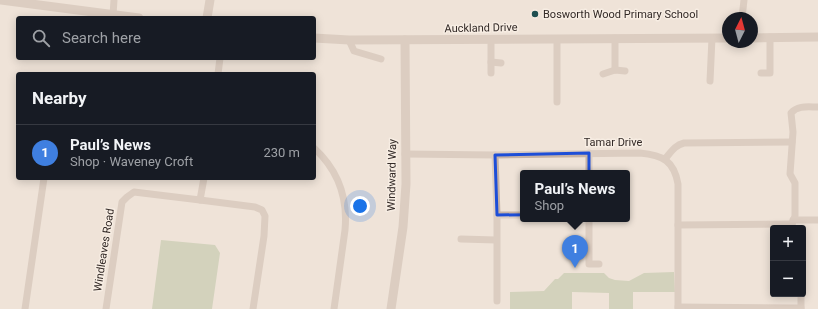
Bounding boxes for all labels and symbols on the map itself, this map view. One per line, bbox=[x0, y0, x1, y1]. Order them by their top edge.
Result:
place label: Bosworth Wood Primary School bbox=[543, 8, 698, 21]
marker: Bosworth Wood Primary School bbox=[530, 9, 540, 19]
north arrow bbox=[722, 12, 758, 48]
street label: Auckland Drive bbox=[444, 21, 518, 35]
street label: Tamar Drive bbox=[584, 136, 643, 149]
street label: Windward Way bbox=[385, 138, 399, 211]
your location bbox=[350, 196, 370, 216]
street label: Windleaves Road bbox=[91, 208, 117, 292]
pin: 1 bbox=[562, 235, 588, 268]

